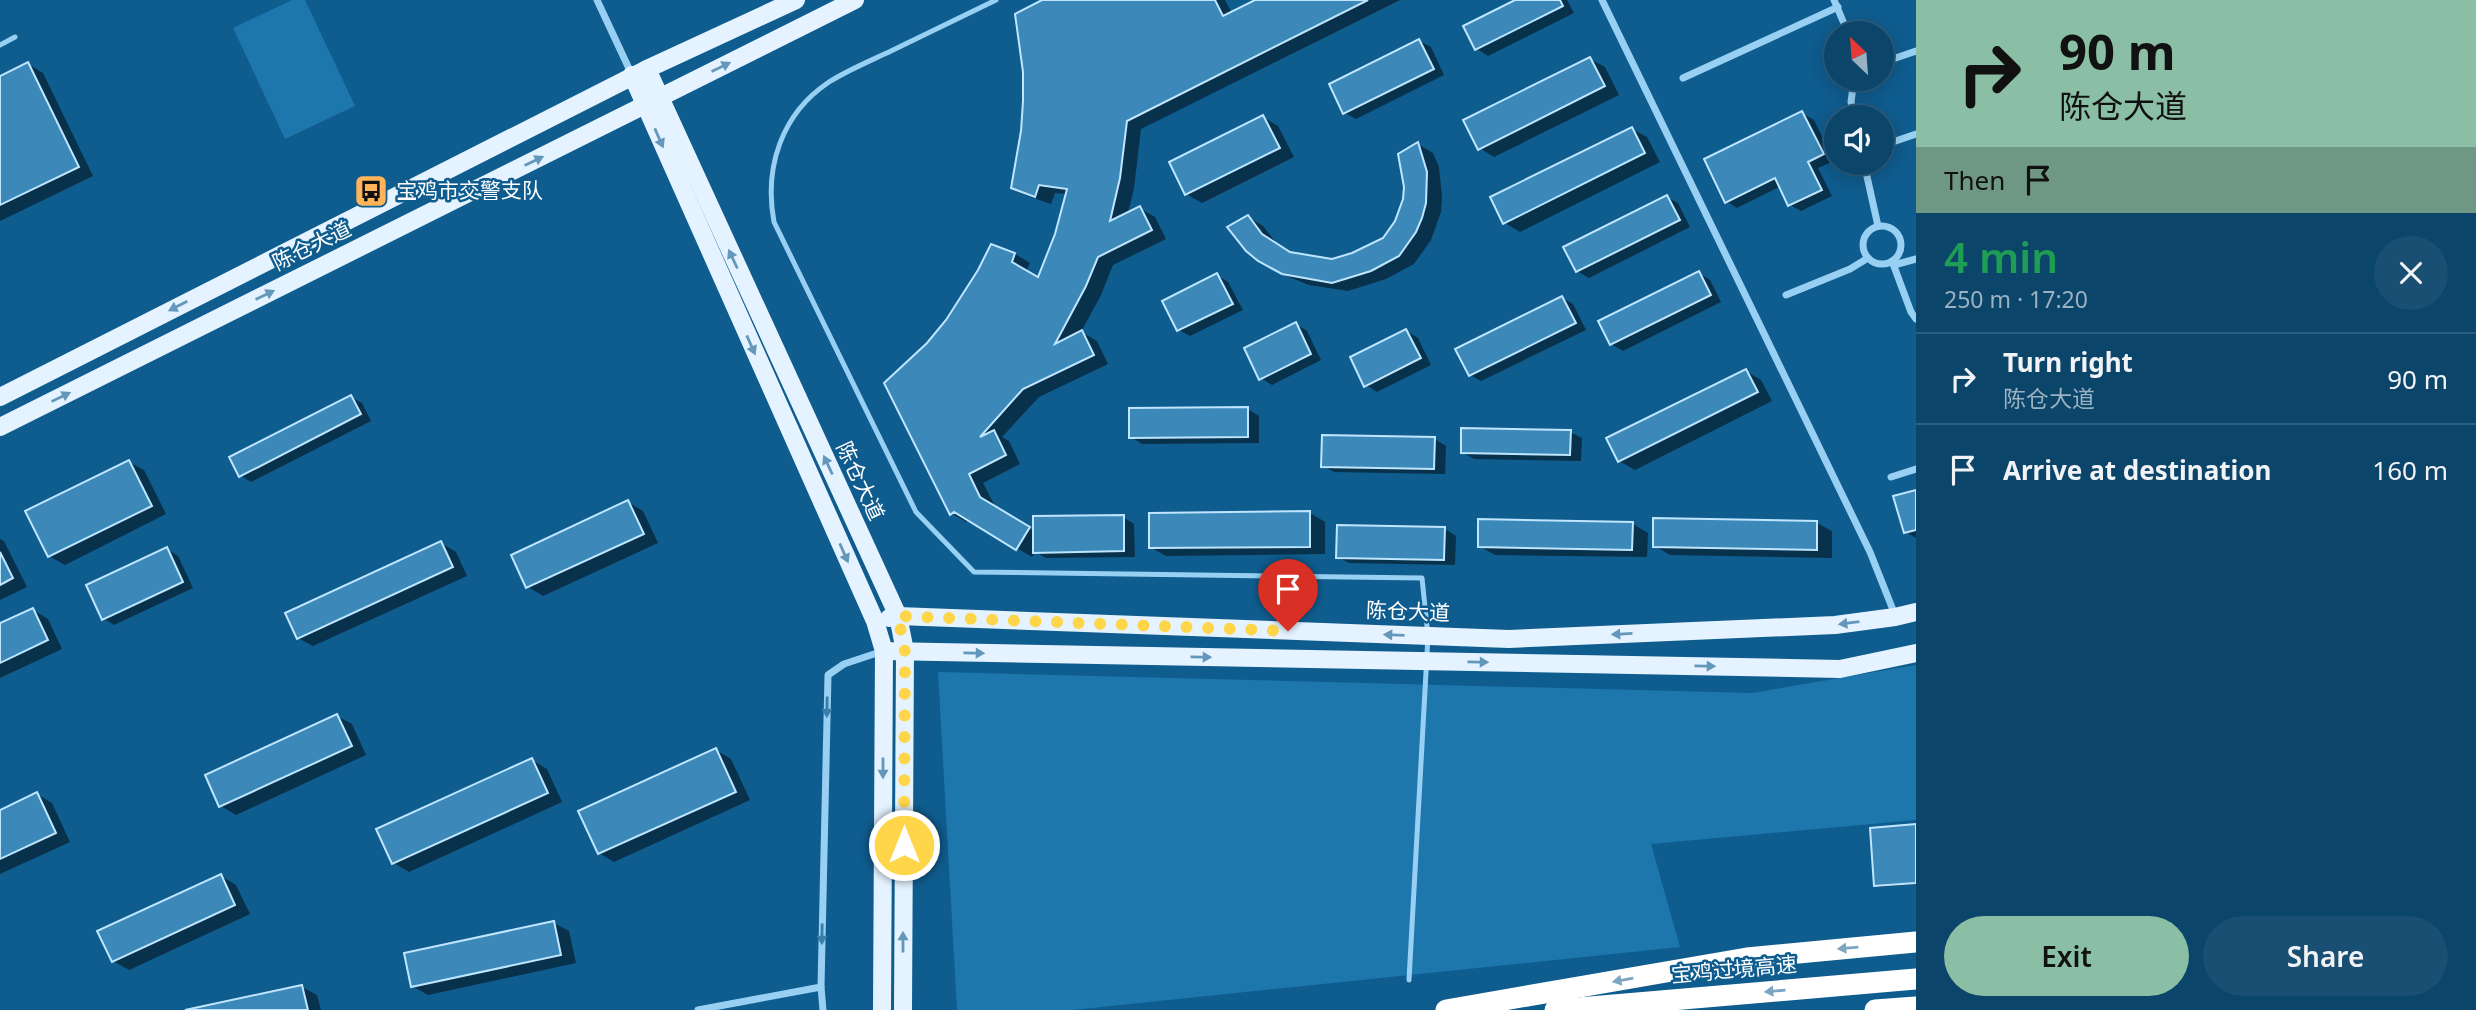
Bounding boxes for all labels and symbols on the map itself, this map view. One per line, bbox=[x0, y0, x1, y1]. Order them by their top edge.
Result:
north arrow bbox=[1824, 21, 1894, 91]
one-way arrow bbox=[711, 61, 731, 73]
one-way arrow bbox=[654, 127, 665, 148]
one-way arrow bbox=[524, 156, 544, 167]
bus stop icon: 宝鸡市交警支队 bbox=[352, 172, 390, 210]
place label: 宝鸡市交警支队 bbox=[396, 176, 543, 204]
street label: 陈仓大道 bbox=[268, 214, 355, 276]
one-way arrow bbox=[727, 249, 738, 269]
one-way arrow bbox=[255, 290, 275, 301]
one-way arrow bbox=[168, 301, 188, 312]
one-way arrow bbox=[746, 335, 757, 356]
one-way arrow bbox=[51, 391, 71, 402]
street label: 陈仓大道 bbox=[830, 437, 891, 525]
one-way arrow bbox=[822, 455, 833, 476]
one-way arrow bbox=[838, 543, 850, 563]
pin bbox=[1258, 559, 1318, 631]
street label: 陈仓大道 bbox=[1366, 596, 1450, 626]
one-way arrow bbox=[1838, 617, 1860, 628]
one-way arrow bbox=[1610, 628, 1632, 639]
one-way arrow bbox=[1383, 629, 1405, 640]
one-way arrow bbox=[963, 647, 985, 659]
one-way arrow bbox=[1190, 651, 1212, 663]
one-way arrow bbox=[1467, 656, 1489, 667]
one-way arrow bbox=[1694, 660, 1716, 672]
one-way arrow bbox=[822, 696, 833, 718]
one-way arrow bbox=[877, 757, 889, 779]
position arrow bbox=[867, 808, 941, 882]
one-way arrow bbox=[817, 924, 828, 946]
one-way arrow bbox=[897, 931, 909, 953]
one-way arrow bbox=[1837, 943, 1859, 954]
street label: 宝鸡过境高速 bbox=[1670, 950, 1798, 988]
one-way arrow bbox=[1612, 974, 1634, 985]
one-way arrow bbox=[1764, 986, 1786, 997]

